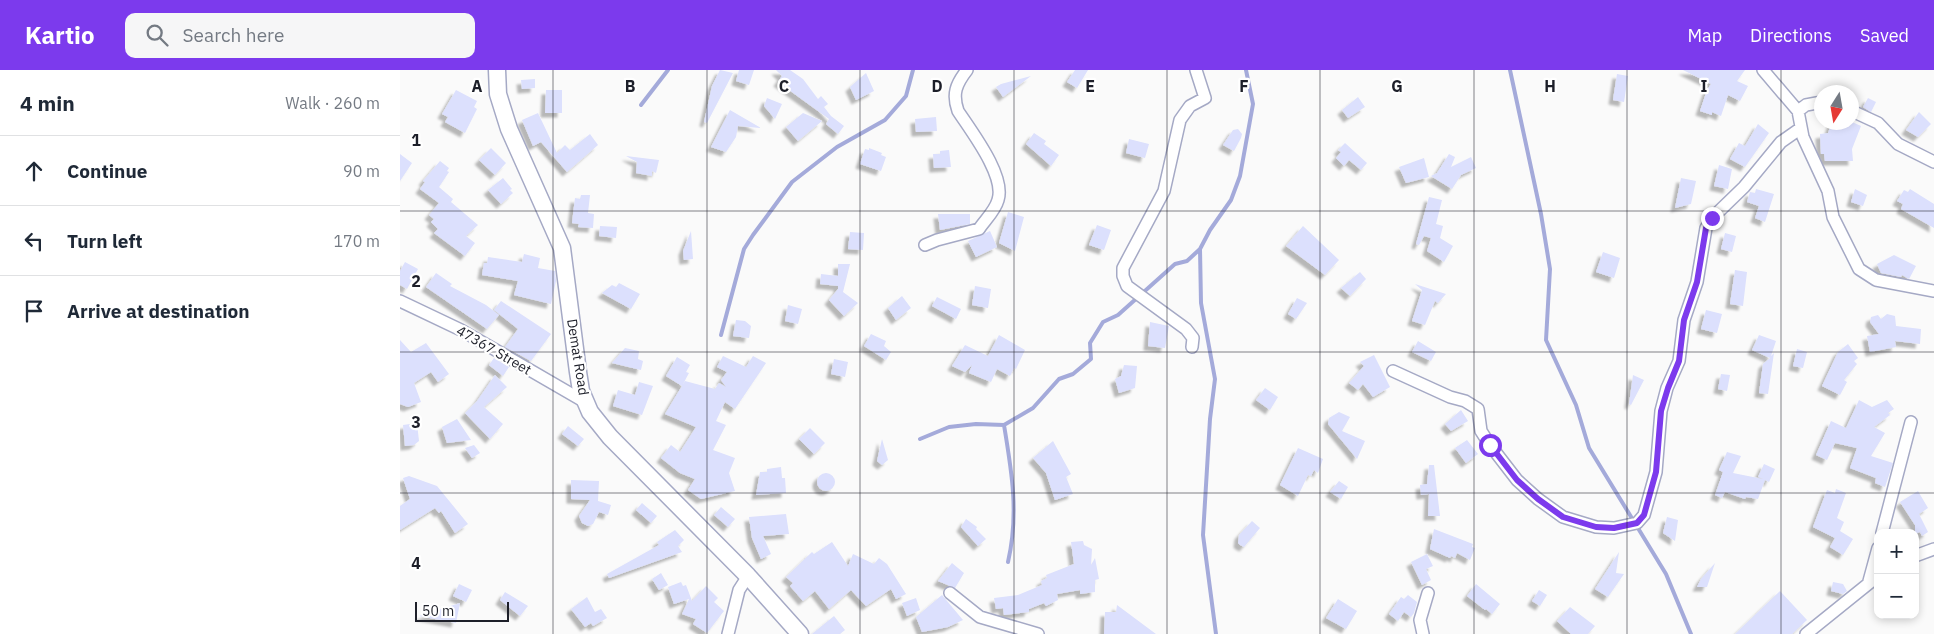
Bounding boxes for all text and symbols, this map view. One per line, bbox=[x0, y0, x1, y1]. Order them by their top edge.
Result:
search box bbox=[125, 13, 475, 58]
text: Kartio bbox=[25, 19, 95, 51]
icon: search bbox=[143, 21, 171, 49]
text: Search here bbox=[183, 23, 284, 47]
text: Map bbox=[1687, 24, 1722, 47]
text: Directions bbox=[1750, 24, 1832, 47]
text: Saved bbox=[1860, 24, 1909, 47]
text: A bbox=[472, 76, 483, 96]
text: B bbox=[625, 76, 636, 96]
text: C bbox=[779, 76, 789, 96]
text: D bbox=[931, 76, 943, 96]
text: E bbox=[1085, 76, 1095, 96]
text: F bbox=[1239, 76, 1249, 96]
text: G bbox=[1391, 76, 1403, 96]
text: H bbox=[1544, 76, 1556, 96]
text: I bbox=[1701, 76, 1708, 96]
north arrow bbox=[1814, 85, 1859, 130]
text: 4 min bbox=[20, 89, 75, 117]
text: Walk · 260 m bbox=[285, 93, 380, 113]
text: 1 bbox=[411, 130, 421, 150]
icon: ahead bbox=[20, 157, 48, 185]
text: Continue bbox=[67, 159, 147, 183]
text: 90 m bbox=[343, 161, 380, 181]
route end bbox=[1701, 207, 1724, 230]
icon: left bbox=[20, 227, 48, 255]
text: Turn left bbox=[67, 229, 143, 253]
text: 170 m bbox=[333, 231, 380, 251]
text: 2 bbox=[411, 271, 421, 291]
icon: arrive bbox=[20, 297, 48, 325]
text: Arrive at destination bbox=[67, 299, 250, 323]
street label: Demat Road bbox=[563, 317, 593, 397]
street label: 47367 Street bbox=[453, 321, 535, 379]
text: 3 bbox=[411, 412, 421, 432]
route start bbox=[1479, 434, 1502, 457]
map controls bbox=[1874, 529, 1919, 619]
button: + bbox=[1874, 529, 1919, 574]
text: 4 bbox=[411, 553, 421, 573]
button: − bbox=[1874, 574, 1919, 619]
scale bar bbox=[415, 599, 509, 622]
text: 50 m bbox=[422, 602, 454, 620]

